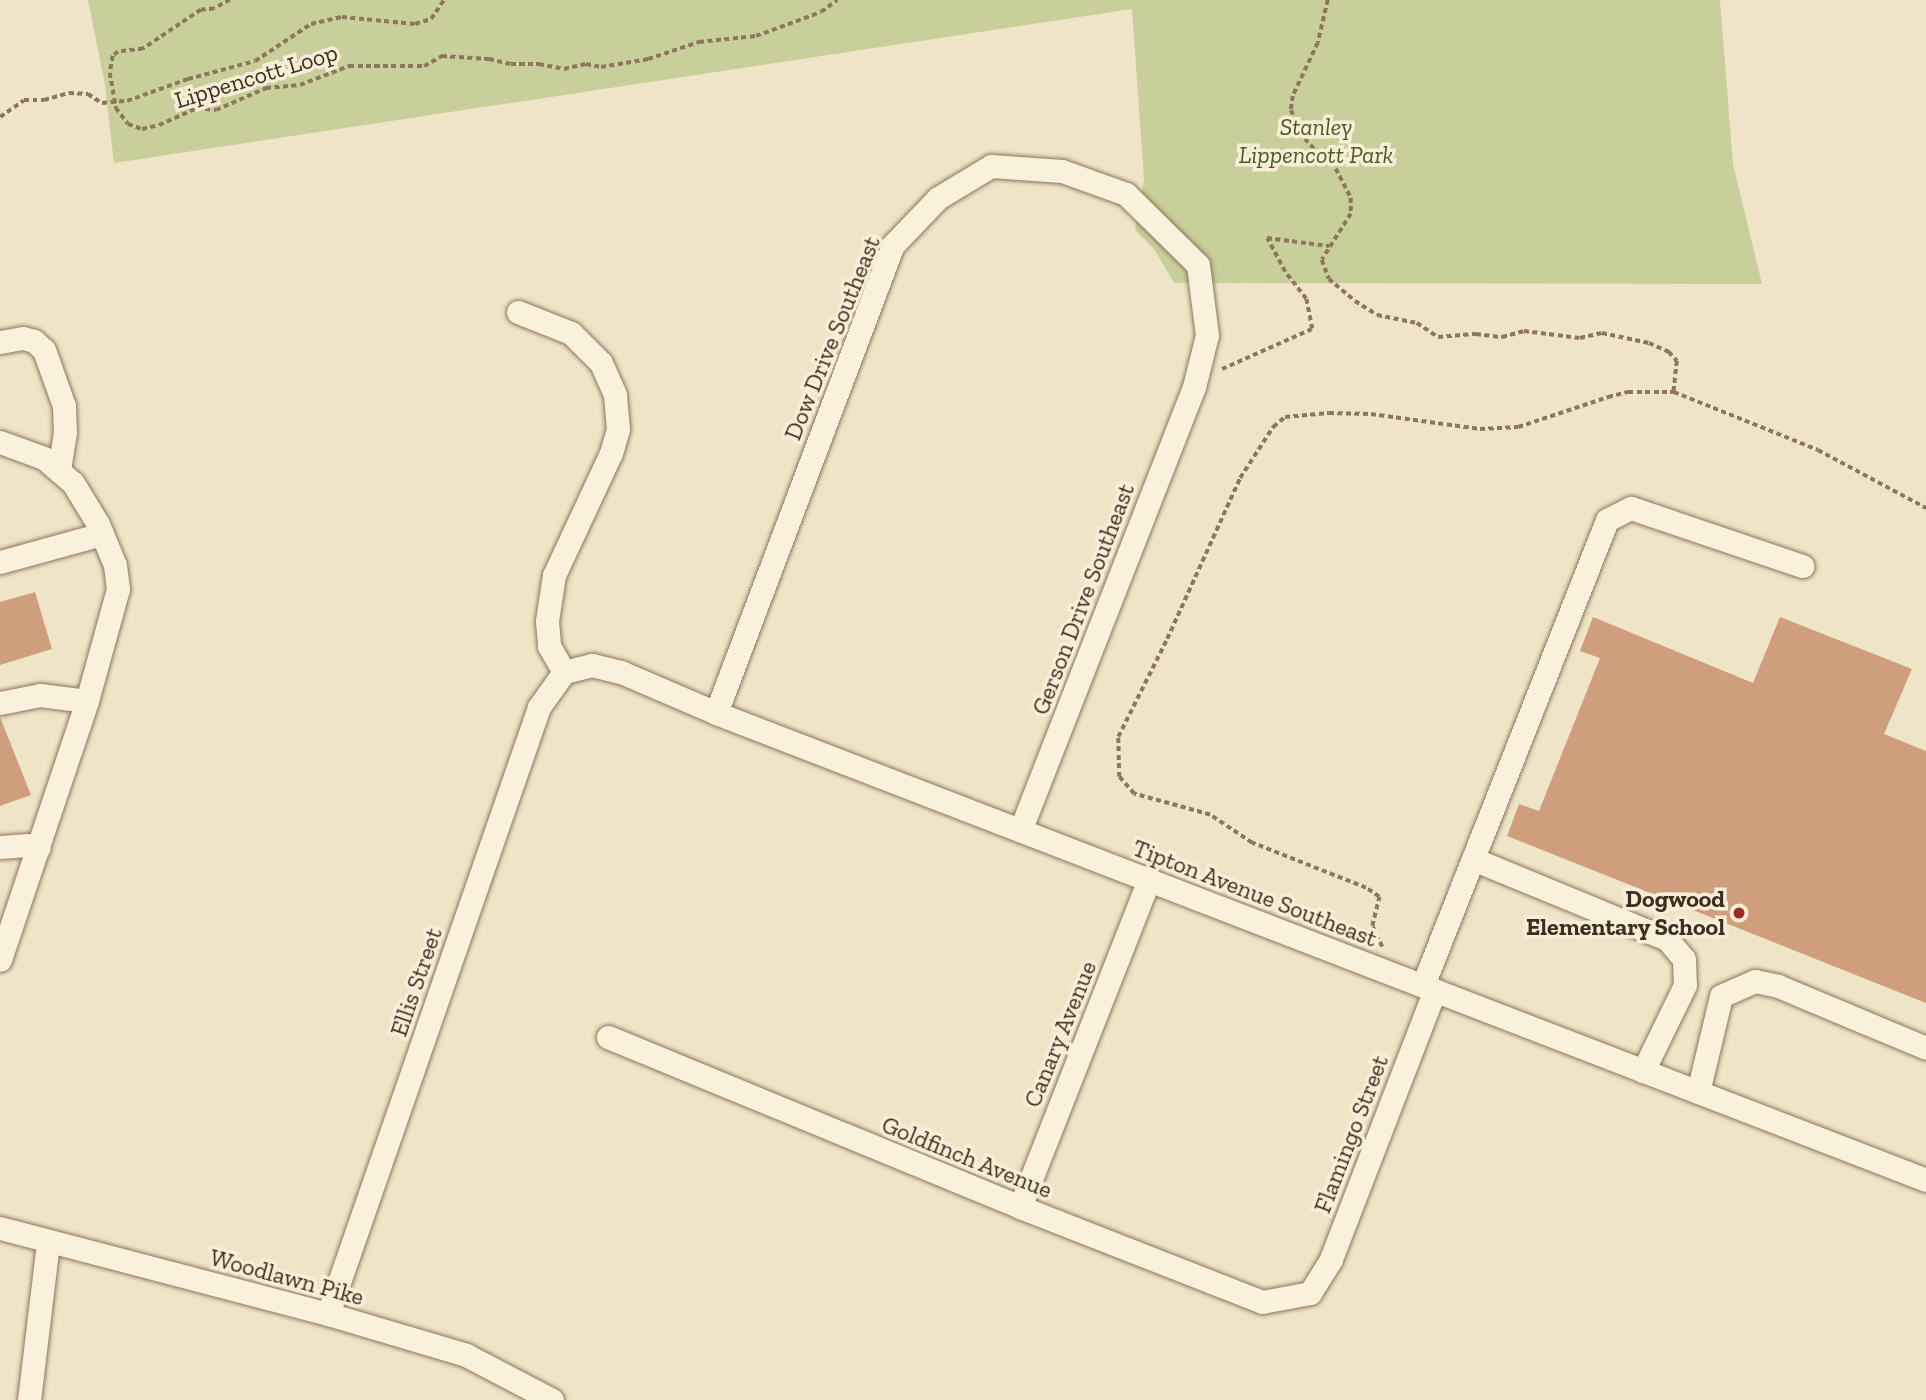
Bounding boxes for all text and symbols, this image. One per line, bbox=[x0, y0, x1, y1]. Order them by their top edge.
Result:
street label: Lippencott Loop bbox=[171, 38, 341, 114]
park label: Stanley Lippencott Park bbox=[1239, 113, 1393, 169]
street label: Dow Drive Southeast bbox=[778, 232, 886, 444]
street label: Gerson Drive Southeast bbox=[1026, 479, 1140, 719]
street label: Tipton Avenue Southeast bbox=[1129, 833, 1381, 953]
place label: Dogwood Elementary School bbox=[1525, 885, 1725, 941]
marker: Dogwood Elementary School bbox=[1731, 905, 1747, 921]
street label: Ellis Street bbox=[384, 924, 448, 1040]
street label: Canary Avenue bbox=[1017, 956, 1103, 1112]
street label: Flamingo Street bbox=[1308, 1051, 1394, 1217]
street label: Goldfinch Avenue bbox=[877, 1110, 1057, 1204]
street label: Woodlawn Pike bbox=[207, 1243, 367, 1311]

